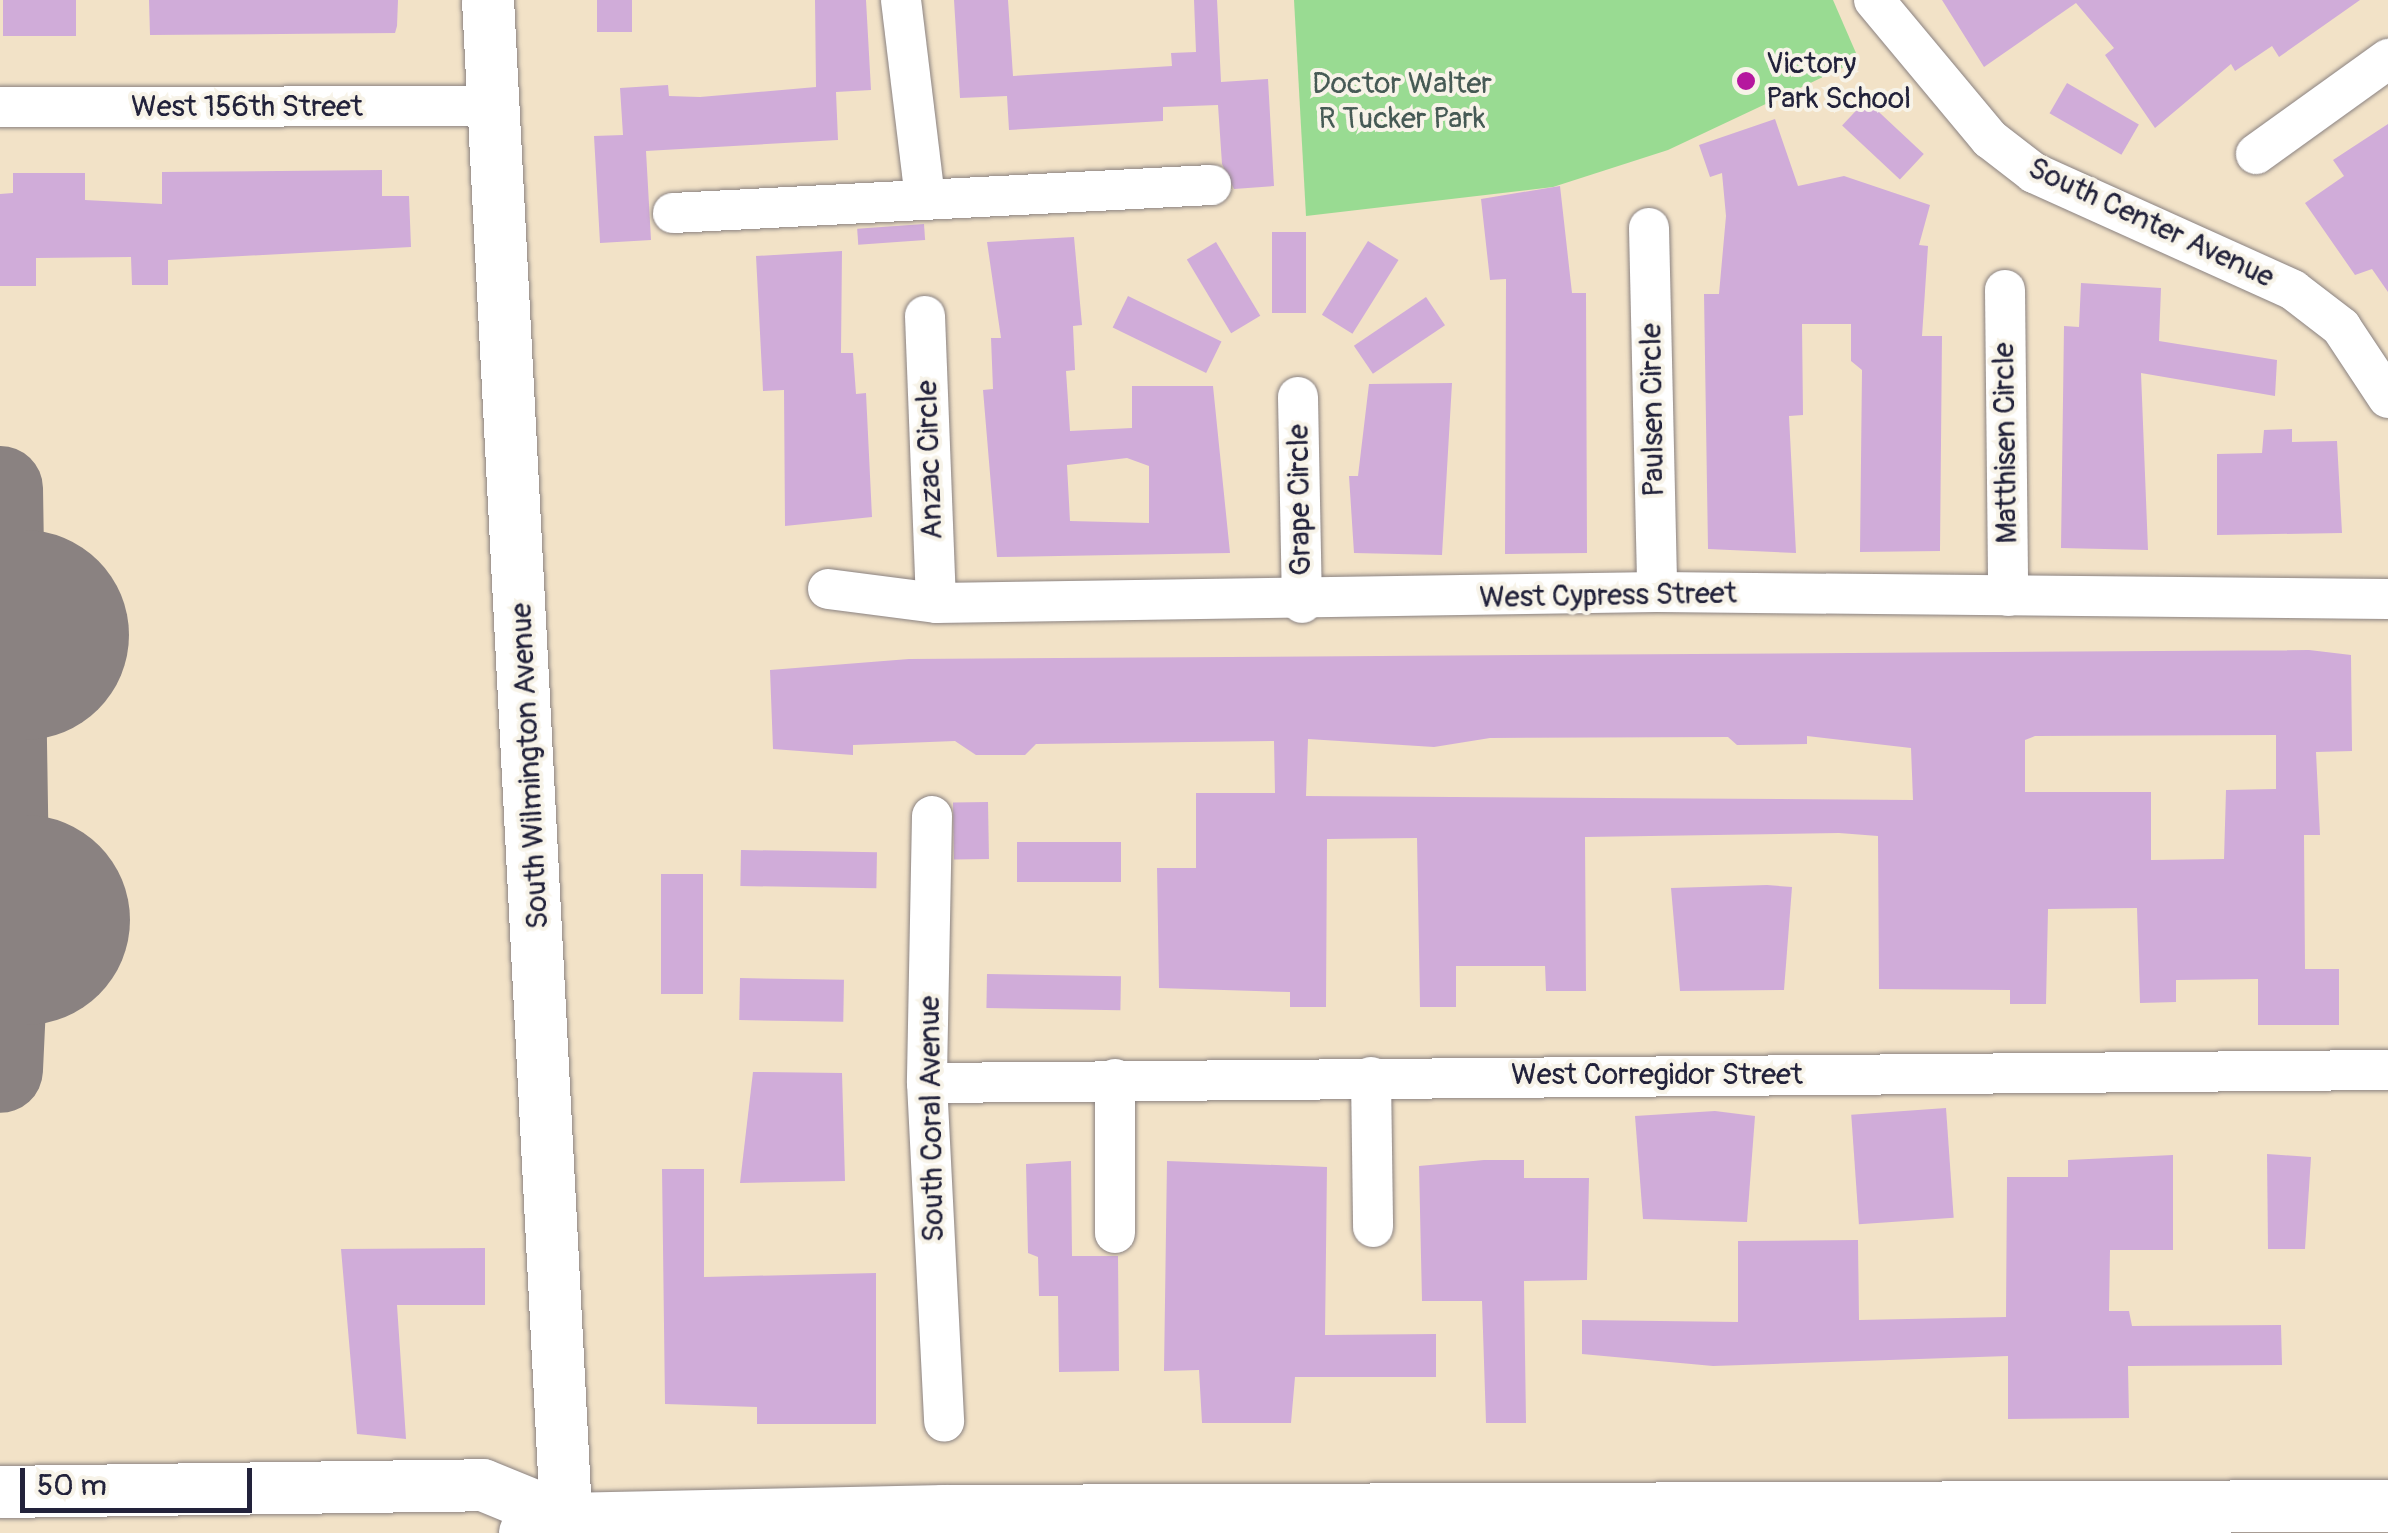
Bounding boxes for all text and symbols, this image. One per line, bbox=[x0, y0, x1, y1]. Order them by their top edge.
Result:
place label: Victory Park School bbox=[1766, 46, 1911, 116]
park label: Doctor Walter R Tucker Park bbox=[1312, 66, 1492, 136]
marker: Victory Park School bbox=[1735, 70, 1757, 92]
street label: West 156th Street bbox=[131, 89, 363, 125]
street label: South Center Avenue bbox=[2022, 150, 2280, 296]
street label: Paulsen Circle bbox=[1633, 323, 1673, 497]
street label: Matthisen Circle bbox=[1986, 342, 2026, 544]
street label: Anzac Circle bbox=[909, 380, 951, 540]
street label: Grape Circle bbox=[1281, 424, 1319, 576]
street label: West Cypress Street bbox=[1479, 576, 1737, 616]
street label: South Wilmington Avenue bbox=[503, 602, 557, 930]
street label: South Coral Avenue bbox=[912, 995, 952, 1243]
street label: West Corregidor Street bbox=[1511, 1057, 1803, 1093]
scale bar bbox=[25, 1448, 258, 1510]
text: 50 m bbox=[37, 1467, 107, 1504]

